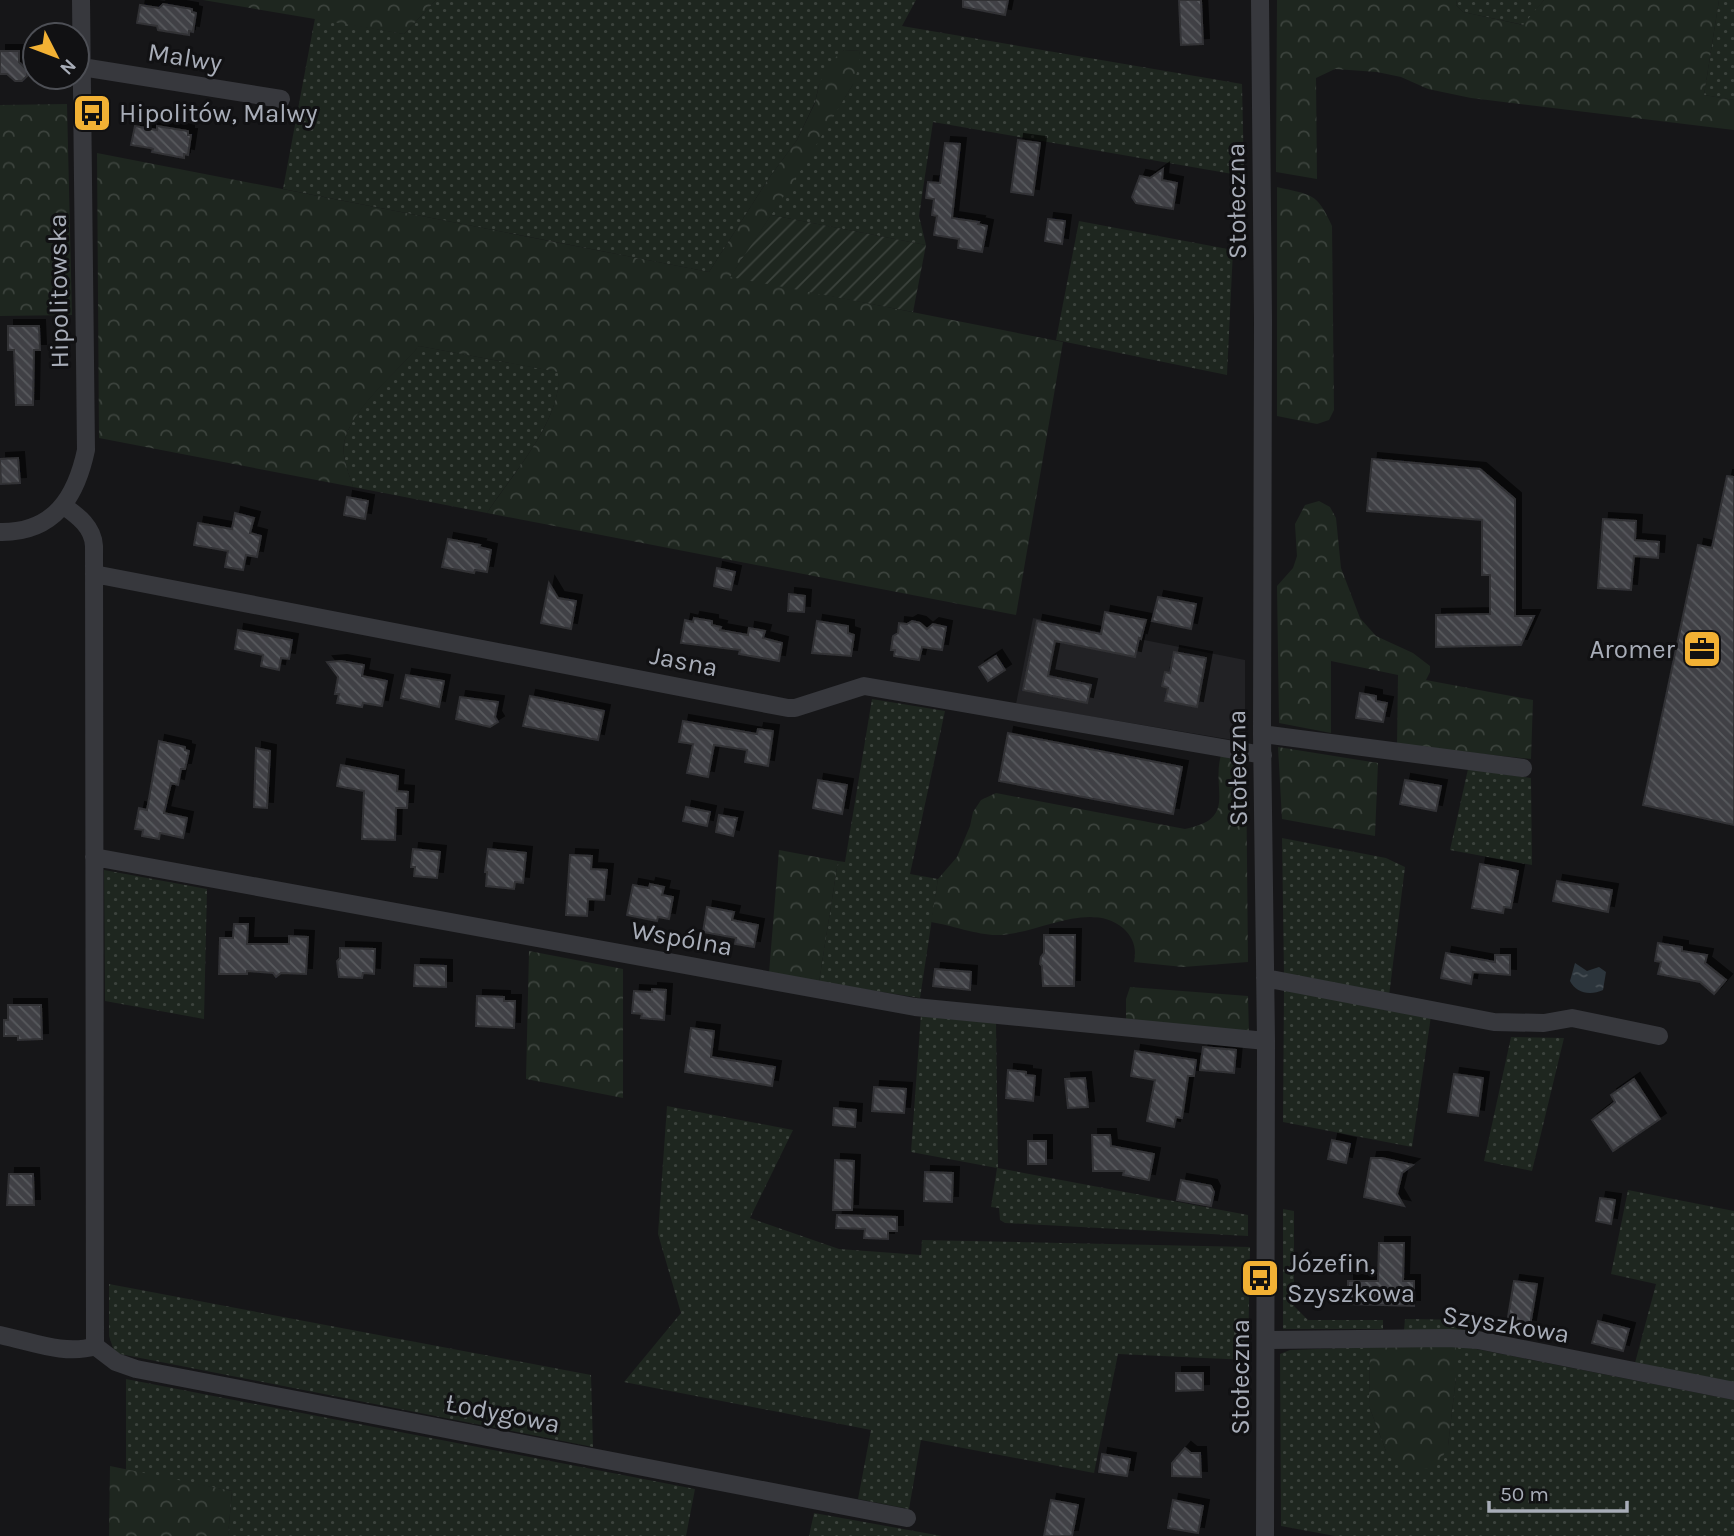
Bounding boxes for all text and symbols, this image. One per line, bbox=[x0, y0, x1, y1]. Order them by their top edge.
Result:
north arrow bbox=[21, 21, 91, 91]
street label: Malwy bbox=[146, 36, 224, 79]
text: N bbox=[55, 54, 81, 79]
bus stop icon: Hipolitów, Malwy bbox=[71, 92, 113, 134]
place label: Hipolitów, Malwy bbox=[119, 98, 318, 129]
street label: Stołeczna bbox=[1220, 143, 1253, 259]
street label: Hipolitowska bbox=[42, 213, 75, 369]
office icon: Aromer bbox=[1681, 628, 1723, 670]
place label: Aromer bbox=[1589, 634, 1676, 665]
street label: Jasna bbox=[647, 640, 720, 683]
street label: Stołeczna bbox=[1221, 710, 1254, 826]
street label: Wspólna bbox=[629, 914, 735, 963]
place label: Józefin, Szyszkowa bbox=[1287, 1248, 1415, 1309]
bus stop icon: Józefin, Szyszkowa bbox=[1239, 1257, 1281, 1299]
street label: Szyszkowa bbox=[1440, 1299, 1572, 1350]
street label: Stołeczna bbox=[1225, 1319, 1256, 1435]
street label: Łodygowa bbox=[443, 1387, 563, 1440]
scale bar bbox=[1489, 1470, 1627, 1514]
text: 50 m bbox=[1500, 1482, 1549, 1506]

